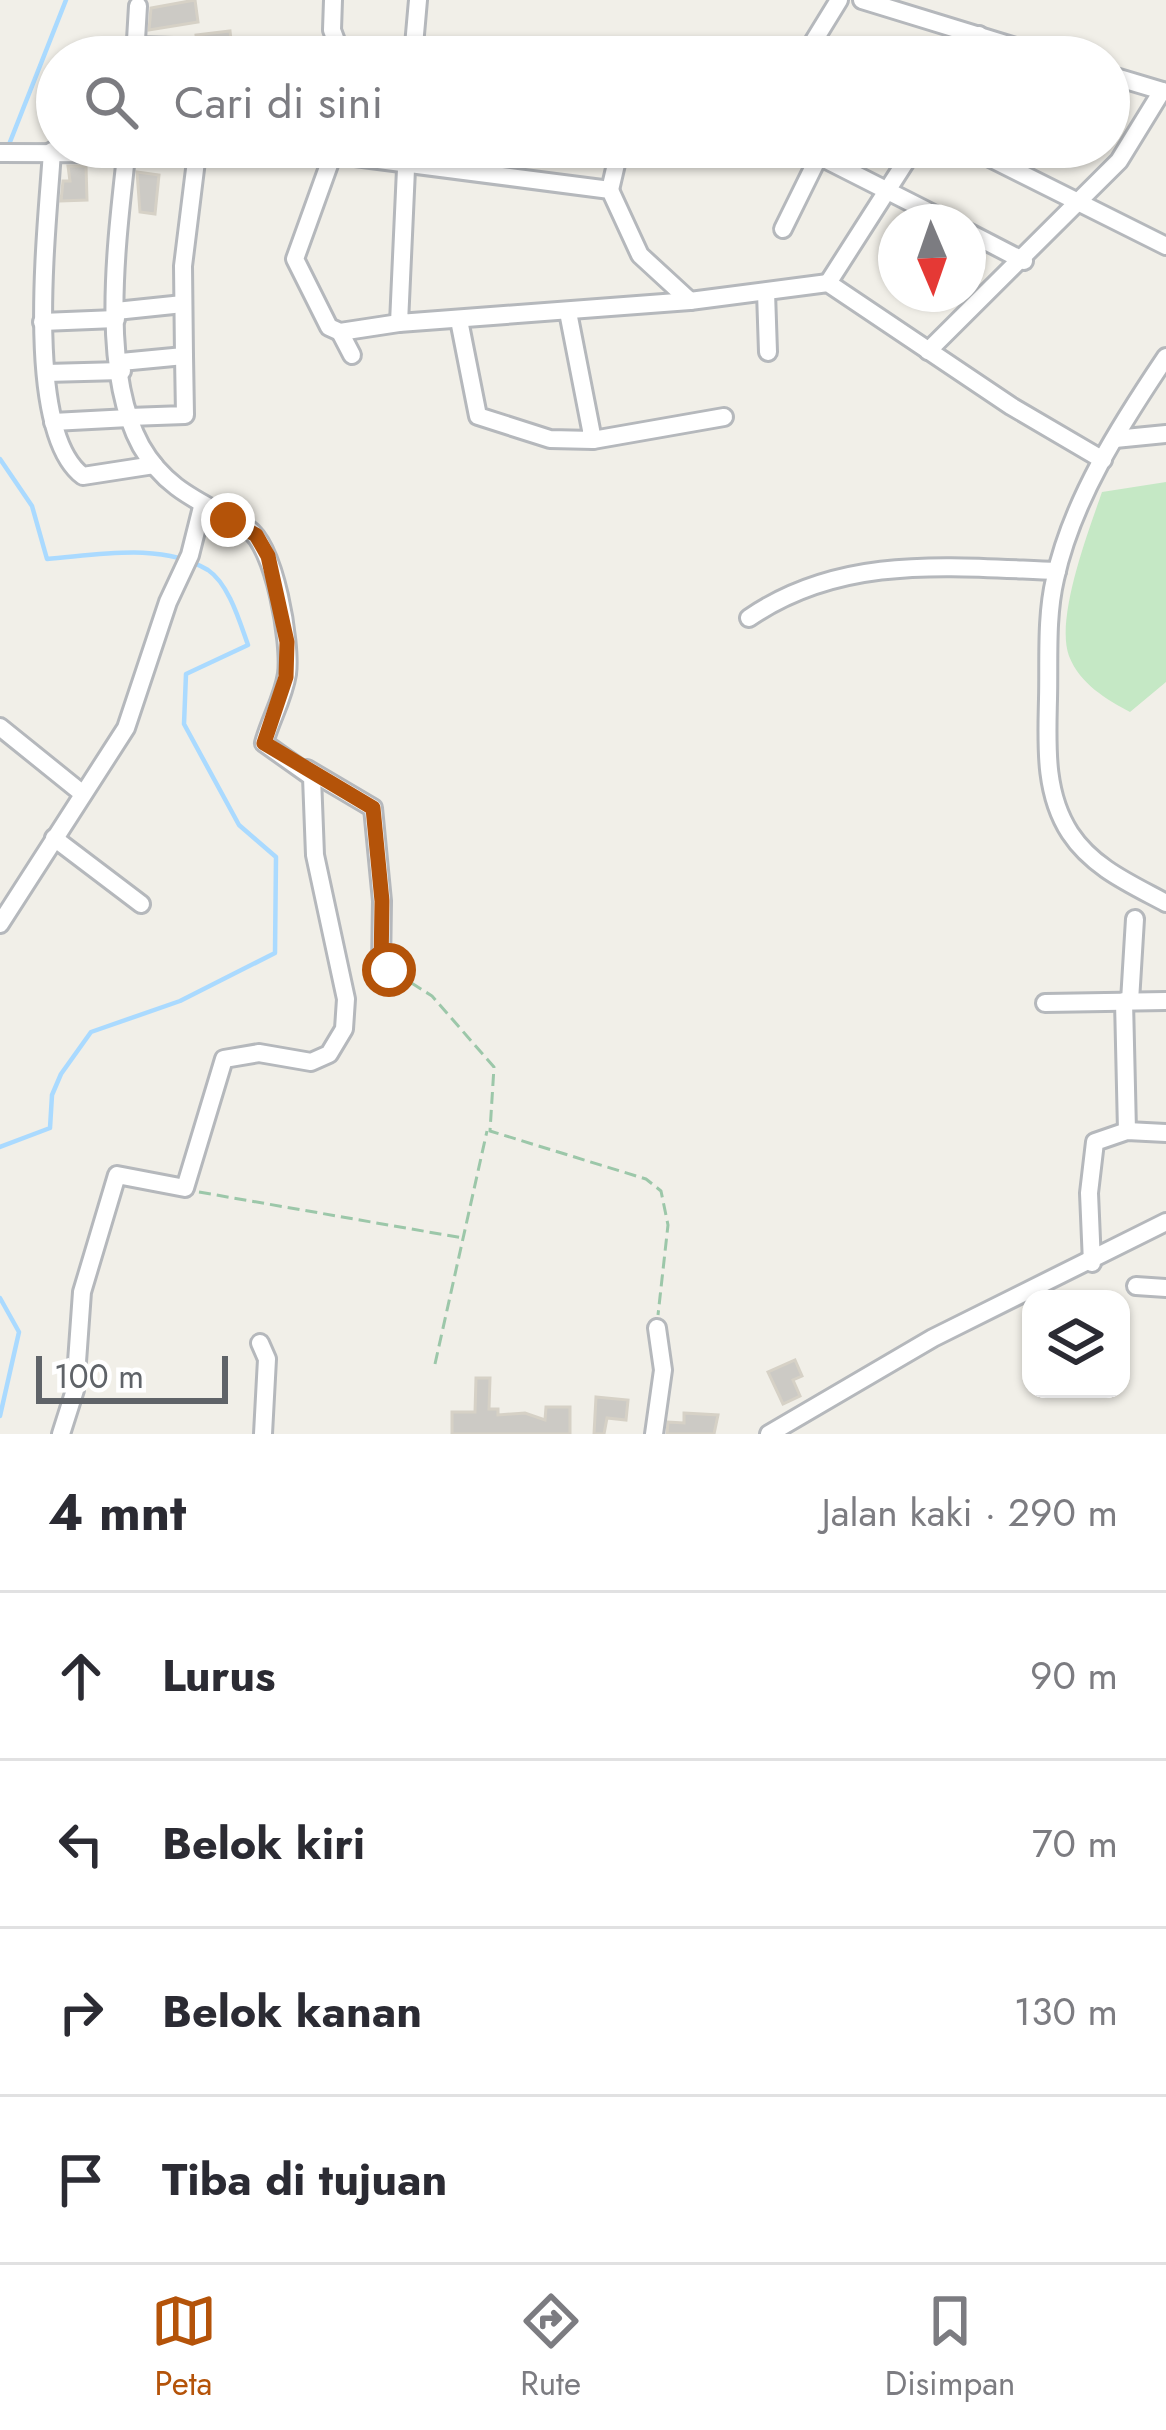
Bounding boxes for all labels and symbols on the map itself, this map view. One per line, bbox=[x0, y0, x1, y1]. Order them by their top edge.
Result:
north arrow bbox=[878, 204, 986, 312]
route end bbox=[201, 493, 255, 547]
route start bbox=[362, 943, 416, 997]
scale bar bbox=[36, 1350, 228, 1403]

